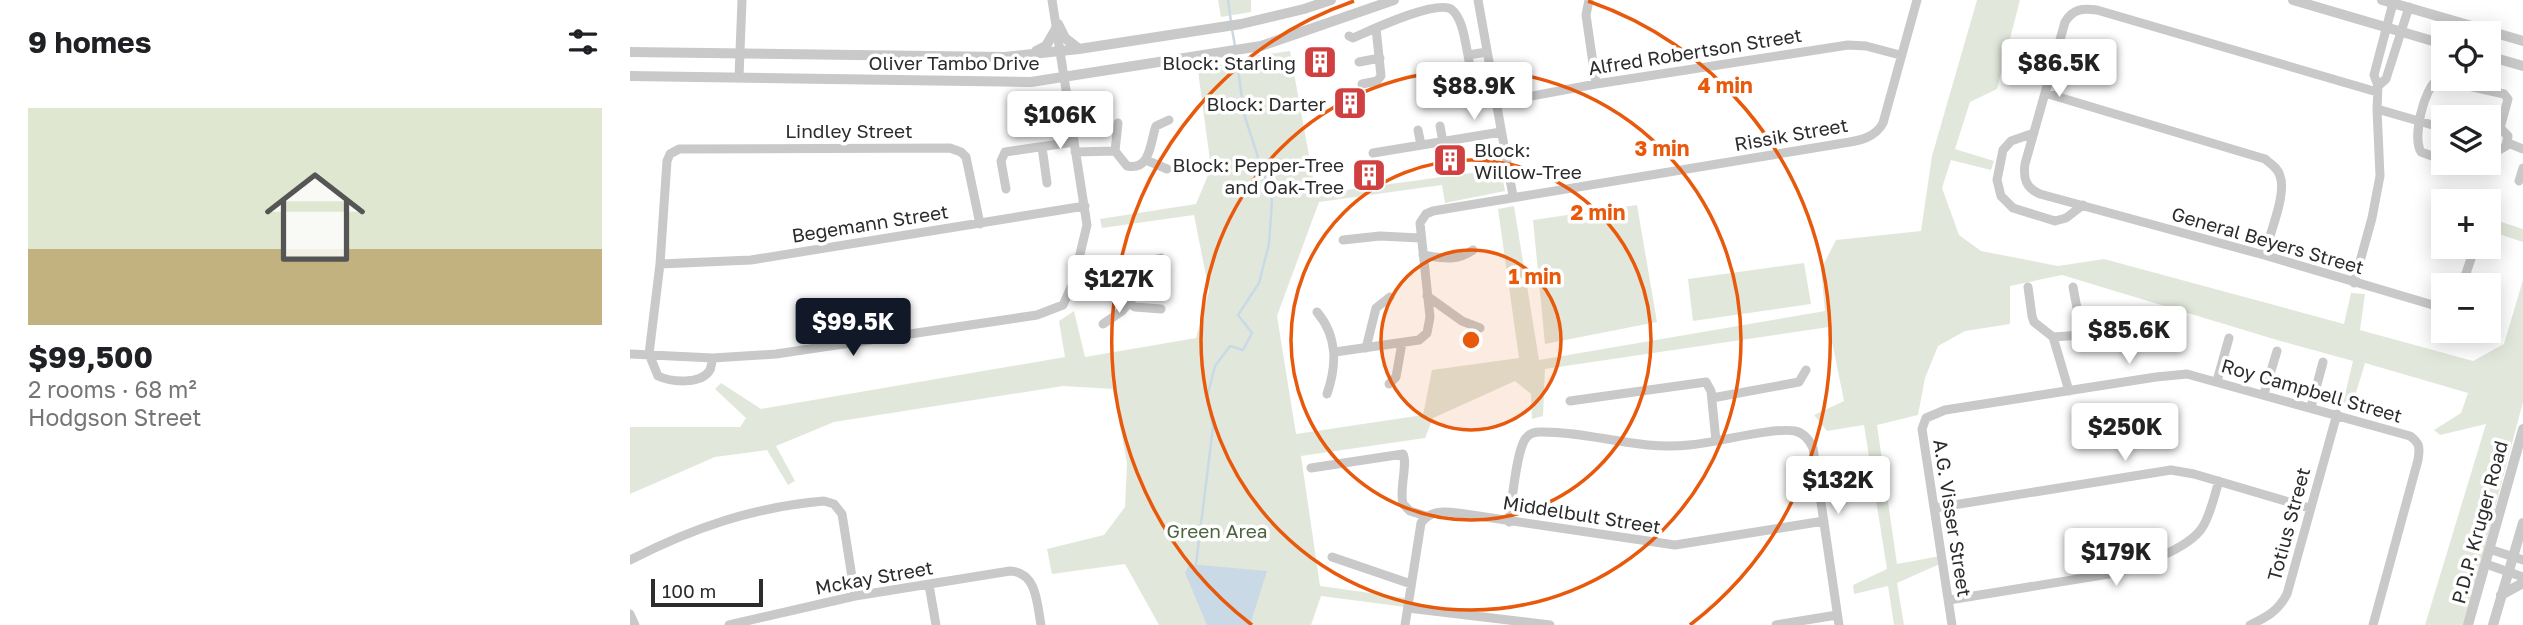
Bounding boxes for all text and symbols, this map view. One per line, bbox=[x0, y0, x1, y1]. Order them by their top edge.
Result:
map controls bbox=[2431, 21, 2501, 343]
button: locate bbox=[2431, 21, 2501, 91]
icon: filters bbox=[564, 23, 602, 61]
street label: Alfred Robertson Street bbox=[1587, 23, 1803, 79]
text: 9 homes bbox=[28, 24, 151, 60]
pin: $86.5K bbox=[2002, 40, 2116, 99]
building icon: Block: Starling bbox=[1301, 43, 1339, 81]
text: $86.5K bbox=[2018, 48, 2100, 76]
street label: Oliver Tambo Drive bbox=[868, 51, 1040, 74]
place label: Block: Starling bbox=[1162, 51, 1296, 74]
pin: $88.9K bbox=[1417, 62, 1531, 122]
text: $88.9K bbox=[1432, 71, 1516, 99]
text: 4 min bbox=[1697, 72, 1753, 98]
building icon: Block: Darter bbox=[1331, 84, 1369, 122]
pin: $106K bbox=[1011, 92, 1109, 151]
place label: Block: Darter bbox=[1207, 92, 1327, 115]
text: $106K bbox=[1023, 100, 1097, 128]
button: layers bbox=[2431, 105, 2501, 175]
street label: Rissik Street bbox=[1732, 113, 1850, 155]
street label: Lindley Street bbox=[785, 119, 913, 142]
text: 3 min bbox=[1635, 135, 1689, 161]
place label: Block: Willow-Tree bbox=[1474, 138, 1582, 183]
building icon: Block: Willow-Tree bbox=[1431, 141, 1469, 179]
place label: Block: Pepper-Tree and Oak-Tree bbox=[1173, 153, 1344, 198]
icon: home bbox=[252, 154, 378, 280]
building icon: Block: Pepper-Tree and Oak-Tree bbox=[1350, 156, 1388, 194]
button: + bbox=[2431, 189, 2501, 259]
street label: Begemann Street bbox=[790, 199, 950, 247]
text: 2 min bbox=[1571, 199, 1625, 225]
street label: General Beyers Street bbox=[2169, 202, 2367, 278]
pin: $127K bbox=[1070, 256, 1168, 315]
text: 1 min bbox=[1509, 263, 1561, 289]
text: $127K bbox=[1084, 264, 1154, 292]
button: − bbox=[2431, 273, 2501, 343]
pin: $99.5K bbox=[796, 298, 910, 358]
pin: $85.6K bbox=[2072, 306, 2186, 366]
text: $99.5K bbox=[812, 307, 894, 335]
text: $85.6K bbox=[2088, 315, 2170, 343]
centre of rings bbox=[1459, 328, 1483, 352]
text: $99,500 bbox=[28, 339, 153, 375]
street label: Roy Campbell Street bbox=[2219, 353, 2405, 427]
text: 2 rooms · 68 m² bbox=[28, 375, 197, 403]
text: Hodgson Street bbox=[28, 403, 202, 431]
pin: $250K bbox=[2076, 404, 2174, 463]
text: $250K bbox=[2087, 412, 2163, 440]
street label: A.G. Visser Street bbox=[1929, 438, 1977, 598]
street label: P.D.P. Kruger Road bbox=[2446, 438, 2512, 606]
pin: $132K bbox=[1789, 456, 1887, 516]
text: $132K bbox=[1802, 465, 1874, 493]
street label: Totius Street bbox=[2262, 465, 2314, 583]
street label: Middelbult Street bbox=[1501, 490, 1663, 538]
park label: Green Area bbox=[1167, 519, 1267, 542]
pin: $179K bbox=[2067, 528, 2165, 588]
text: $179K bbox=[2080, 537, 2152, 565]
street label: Mckay Street bbox=[813, 555, 935, 599]
scale bar bbox=[651, 576, 763, 608]
text: 100 m bbox=[662, 579, 716, 602]

